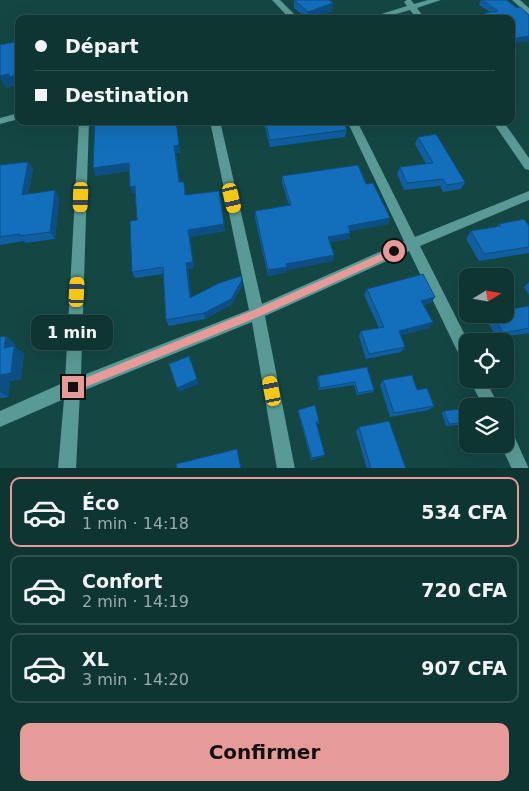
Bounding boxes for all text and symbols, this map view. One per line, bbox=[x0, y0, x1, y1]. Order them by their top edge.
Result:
text: Départ bbox=[65, 35, 139, 57]
text: Destination bbox=[65, 84, 189, 106]
car bbox=[72, 182, 89, 212]
car bbox=[221, 182, 242, 214]
route start bbox=[383, 240, 405, 262]
north arrow bbox=[459, 268, 514, 322]
map controls bbox=[459, 268, 514, 453]
car bbox=[68, 277, 85, 307]
callout: 1 min bbox=[32, 314, 114, 350]
text: 1 min bbox=[47, 323, 97, 342]
button: locate bbox=[459, 333, 514, 388]
car bbox=[261, 375, 282, 407]
route end bbox=[62, 376, 84, 398]
button: layers bbox=[459, 398, 514, 453]
icon: car bbox=[22, 490, 67, 535]
text: Éco bbox=[82, 492, 119, 514]
text: 534 CFA bbox=[421, 501, 507, 523]
text: 1 min · 14:18 bbox=[82, 514, 189, 533]
icon: car bbox=[22, 568, 67, 613]
text: Confort bbox=[82, 570, 162, 592]
text: 720 CFA bbox=[421, 579, 507, 601]
text: 2 min · 14:19 bbox=[82, 592, 189, 611]
icon: car bbox=[22, 646, 67, 691]
text: XL bbox=[82, 648, 109, 670]
text: 907 CFA bbox=[421, 657, 507, 679]
text: 3 min · 14:20 bbox=[82, 670, 189, 689]
button: Confirmer bbox=[20, 723, 509, 781]

